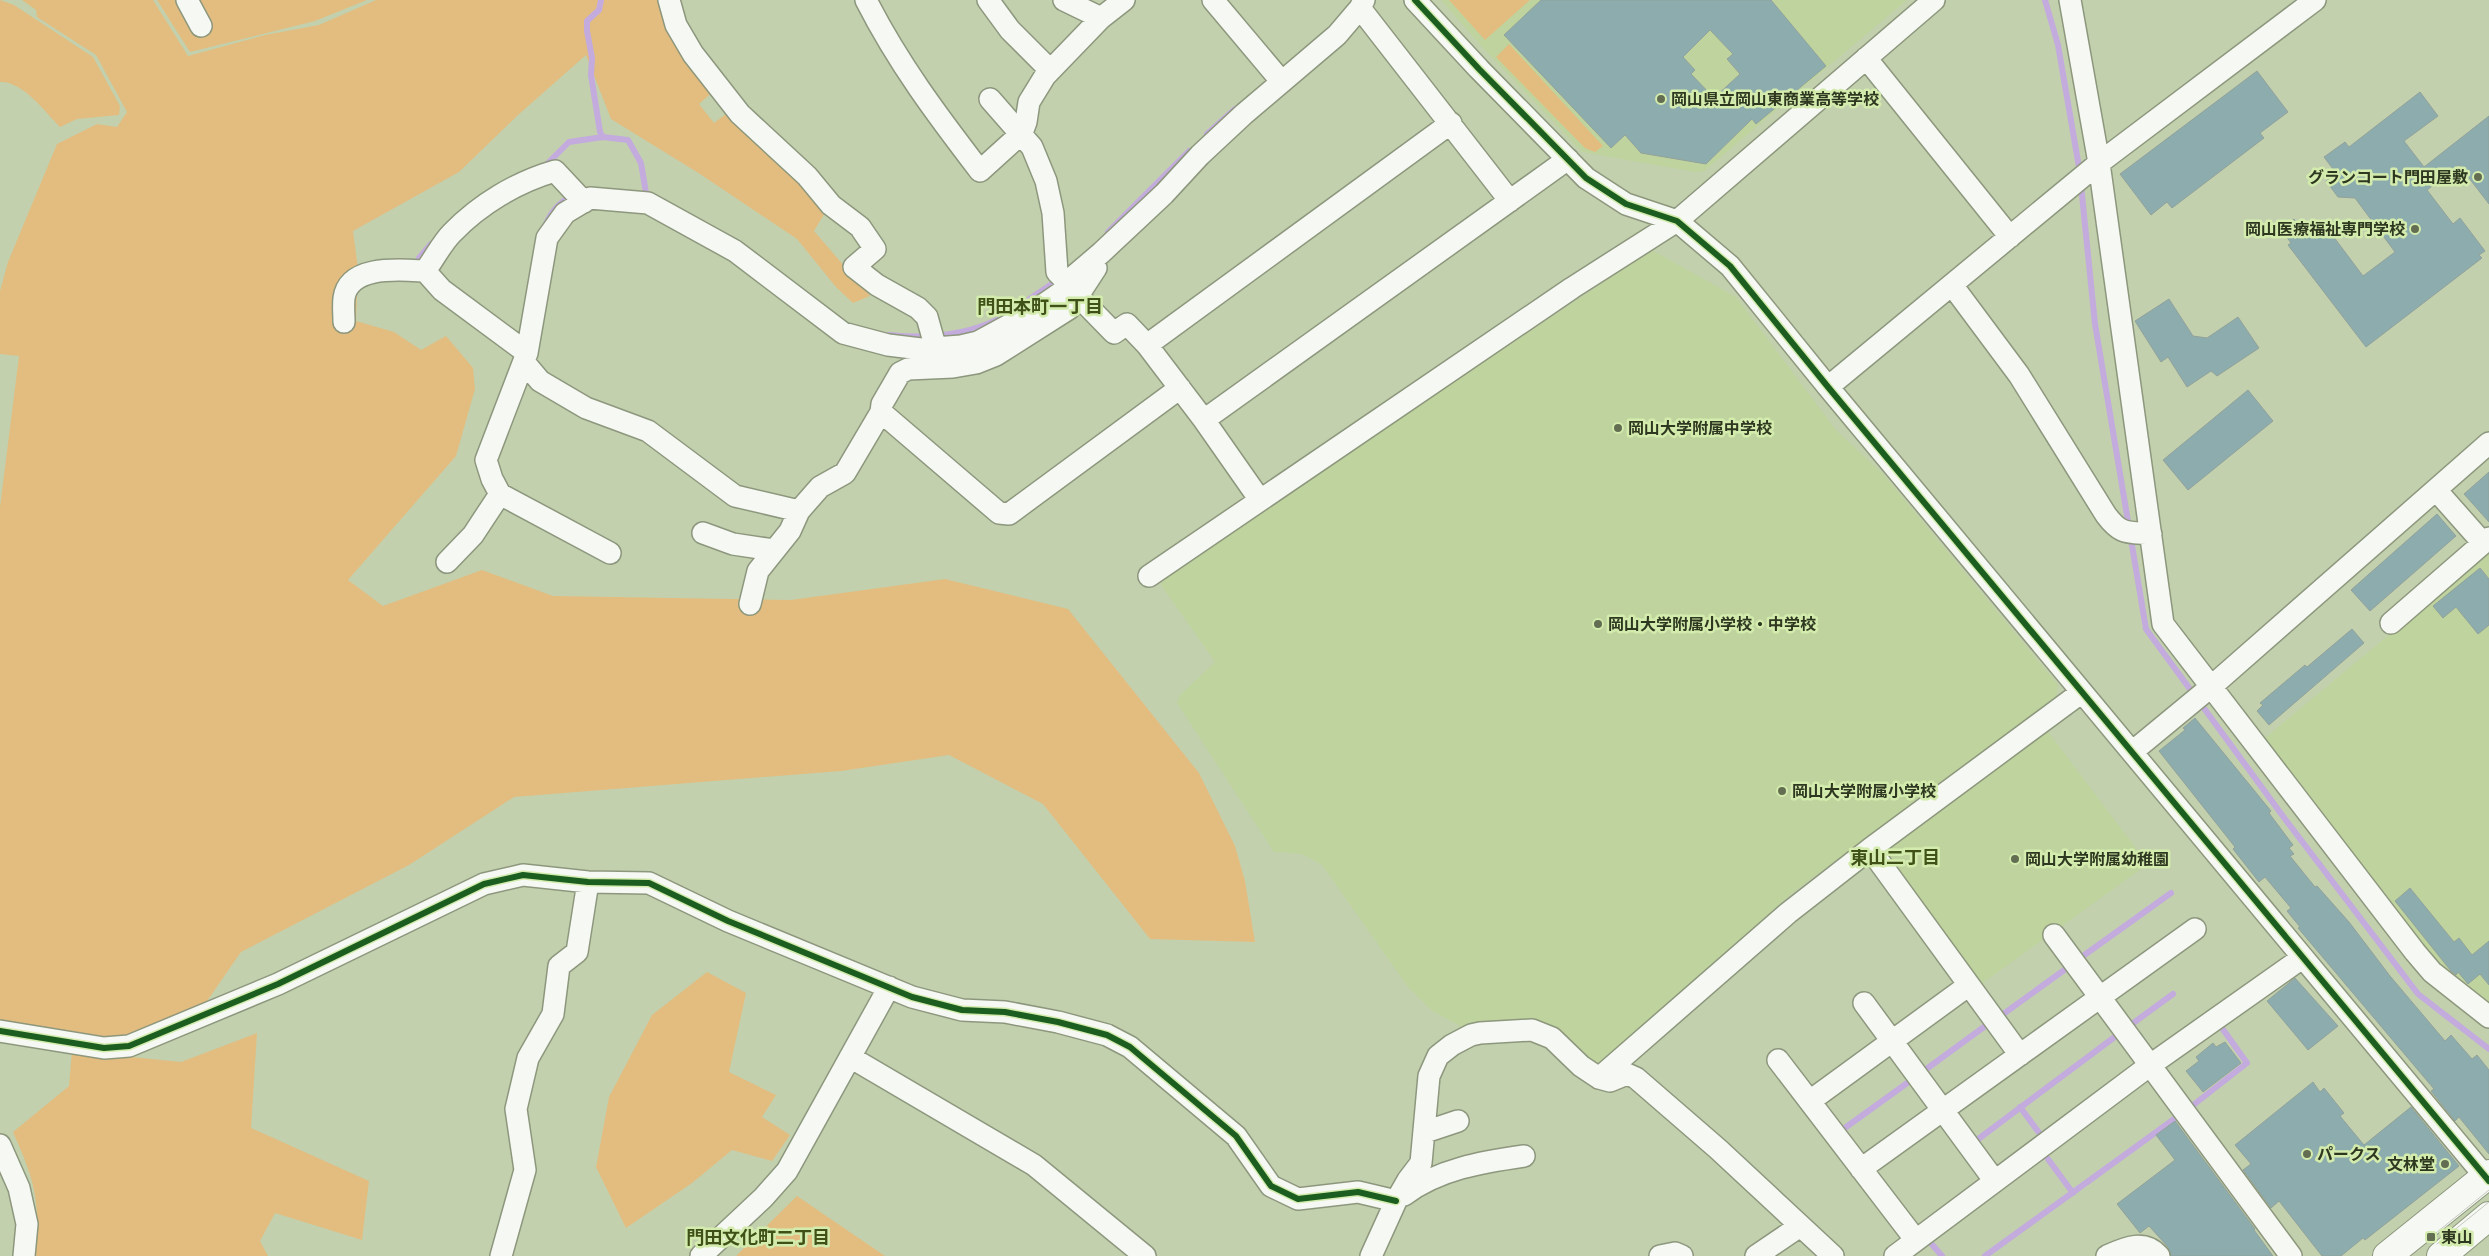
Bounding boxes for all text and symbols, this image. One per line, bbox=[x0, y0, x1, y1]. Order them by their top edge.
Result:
place label: 岡山県立岡山東商業高等学校 bbox=[1671, 89, 1879, 108]
marker: 岡山県立岡山東商業高等学校 bbox=[1655, 93, 1667, 105]
place label: グランコート門田屋敷 bbox=[2308, 167, 2468, 186]
marker: グランコート門田屋敷 bbox=[2472, 171, 2484, 183]
place label: 岡山医療福祉専門学校 bbox=[2245, 219, 2405, 238]
marker: 岡山医療福祉専門学校 bbox=[2409, 223, 2421, 235]
district label: 門田本町一丁目 bbox=[977, 295, 1103, 317]
place label: 岡山大学附属中学校 bbox=[1628, 418, 1772, 437]
marker: 岡山大学附属中学校 bbox=[1612, 422, 1624, 434]
place label: 岡山大学附属小学校・中学校 bbox=[1608, 614, 1816, 633]
marker: 岡山大学附属小学校・中学校 bbox=[1592, 618, 1604, 630]
place label: 岡山大学附属小学校 bbox=[1792, 781, 1936, 800]
marker: 岡山大学附属小学校 bbox=[1776, 785, 1788, 797]
district label: 東山二丁目 bbox=[1850, 846, 1940, 868]
place label: 岡山大学附属幼稚園 bbox=[2025, 849, 2169, 868]
marker: 岡山大学附属幼稚園 bbox=[2009, 853, 2021, 865]
place label: パークス bbox=[2317, 1144, 2381, 1163]
marker: パークス bbox=[2301, 1148, 2313, 1160]
place label: 文林堂 bbox=[2387, 1154, 2435, 1173]
marker: 文林堂 bbox=[2439, 1158, 2451, 1170]
district label: 門田文化町二丁目 bbox=[686, 1226, 830, 1248]
place label: 東山 bbox=[2441, 1227, 2473, 1246]
marker: 東山 bbox=[2425, 1231, 2437, 1243]

